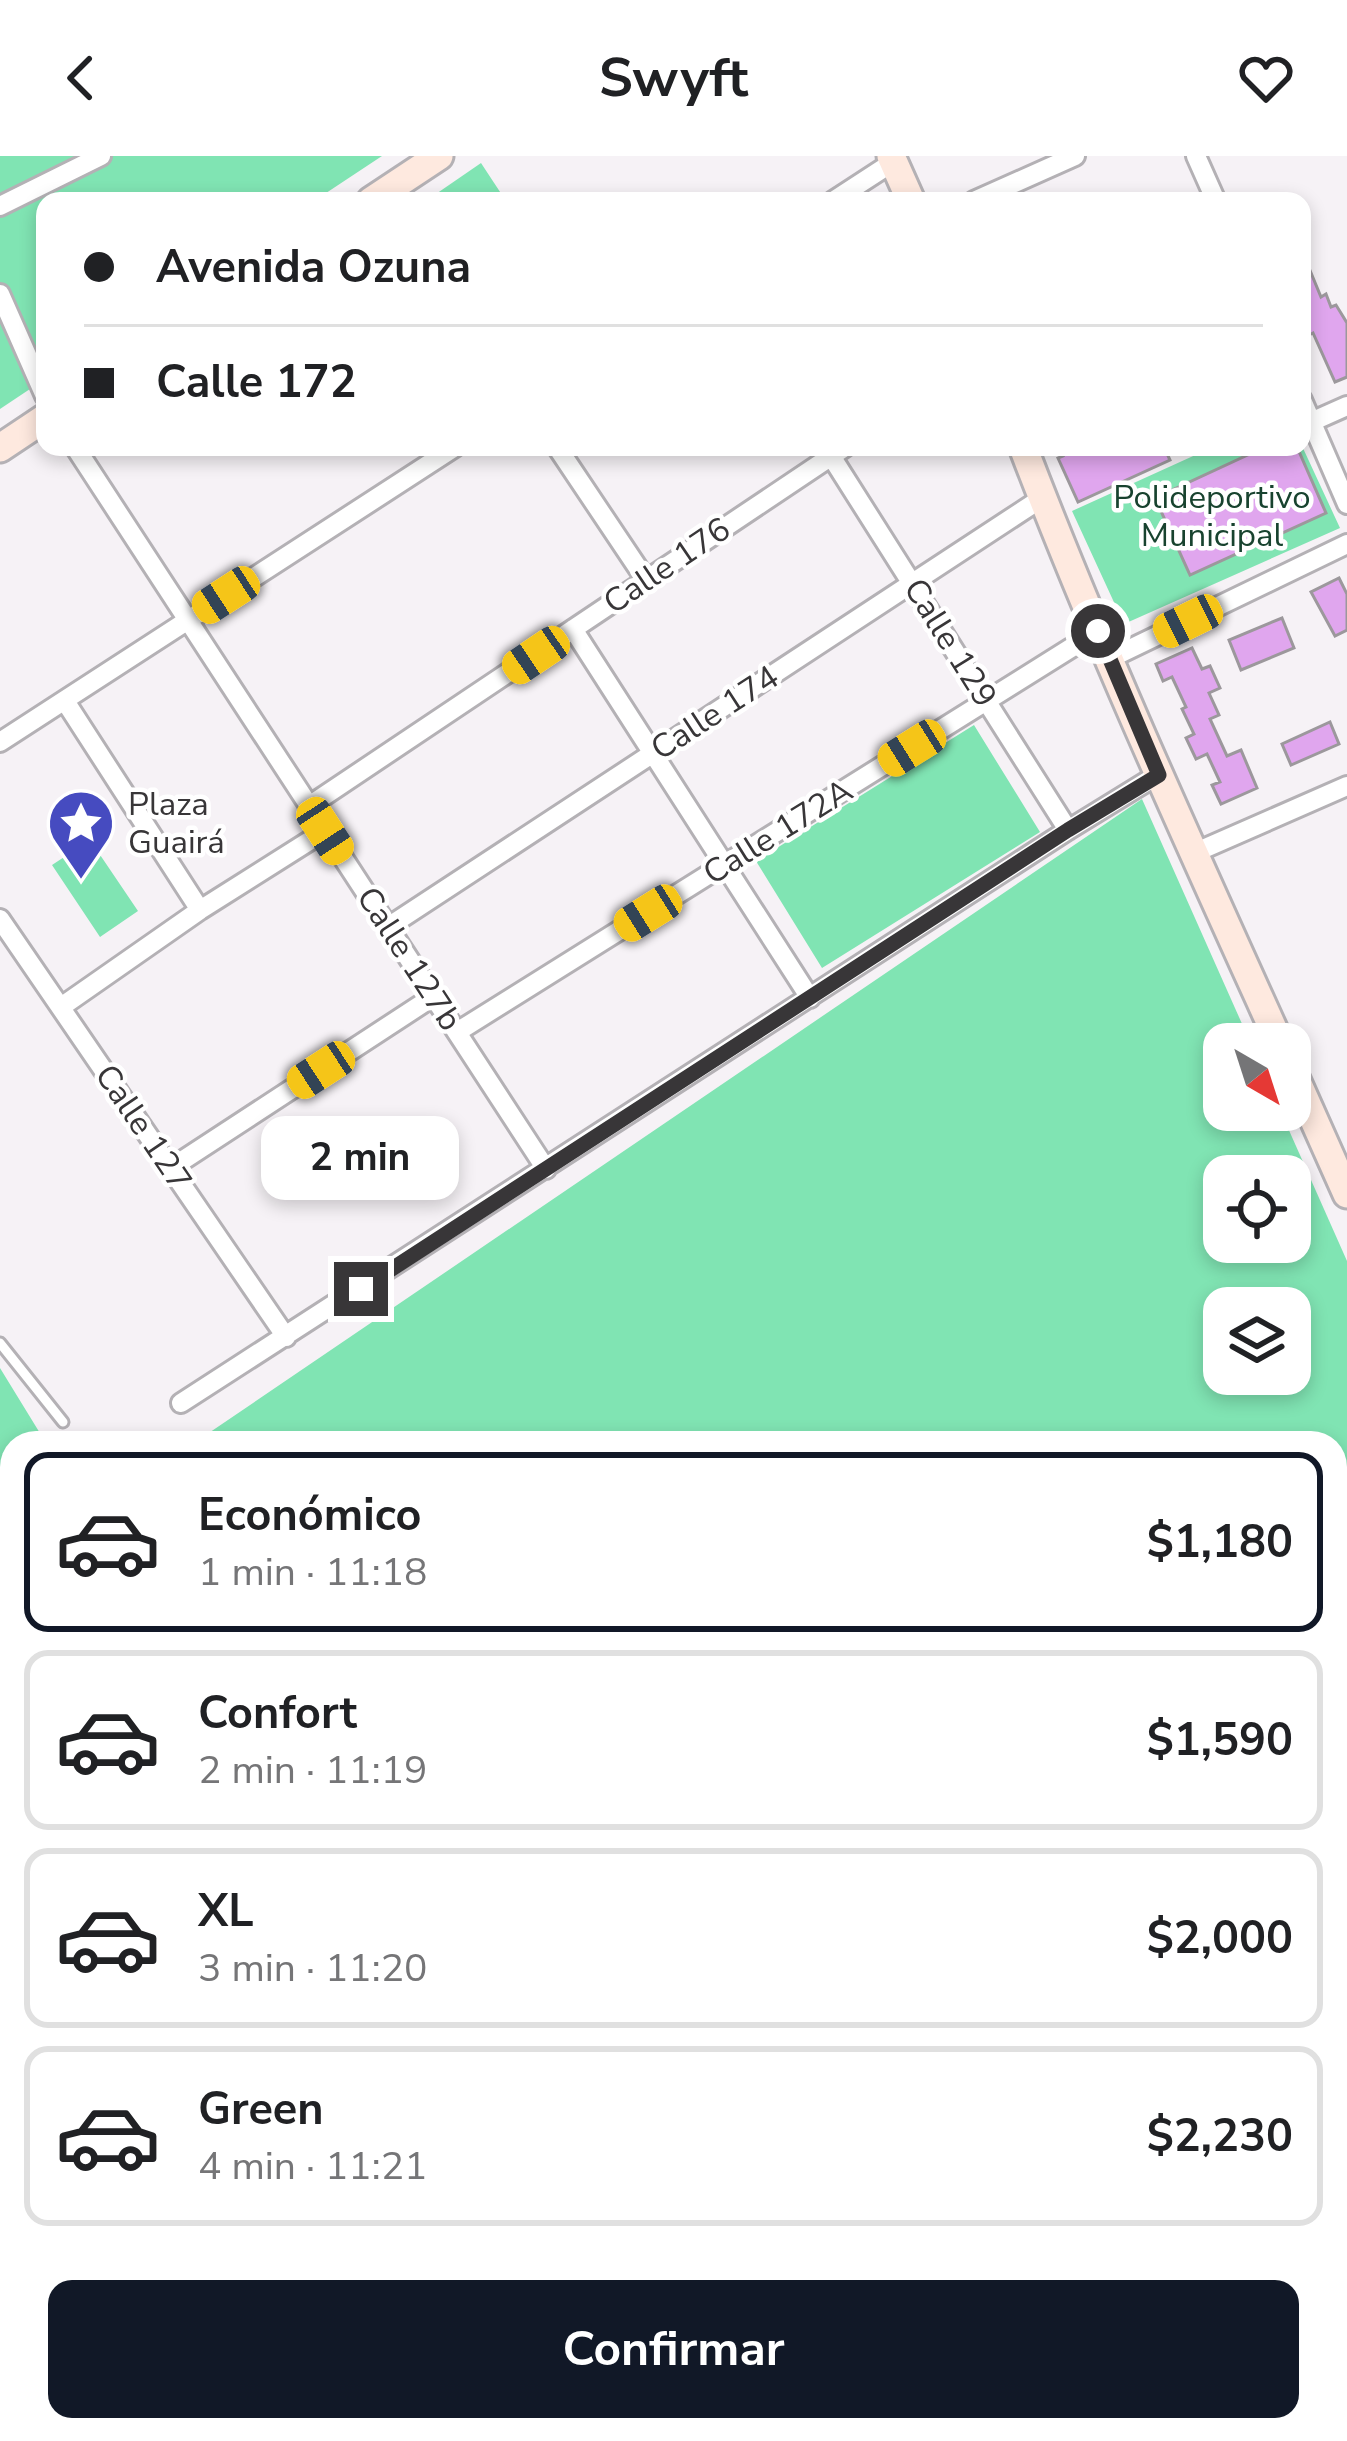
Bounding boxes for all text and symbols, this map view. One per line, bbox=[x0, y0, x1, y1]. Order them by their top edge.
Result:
text: Swyft bbox=[599, 41, 748, 115]
icon: back bbox=[48, 45, 114, 111]
icon: heart bbox=[1233, 45, 1299, 111]
text: Avenida Ozuna bbox=[156, 237, 471, 298]
text: Calle 172 bbox=[156, 352, 356, 413]
park label: Polideportivo Municipal bbox=[1113, 475, 1311, 558]
street label: Calle 176 bbox=[595, 507, 739, 625]
car bbox=[186, 560, 266, 630]
street label: Calle 129 bbox=[893, 570, 1007, 716]
car bbox=[1148, 589, 1228, 653]
route start bbox=[1071, 604, 1125, 658]
car bbox=[496, 620, 576, 690]
street label: Calle 174 bbox=[642, 655, 788, 771]
car bbox=[872, 714, 952, 782]
street label: Calle 172A bbox=[695, 768, 861, 896]
place label: Plaza Guairá bbox=[128, 782, 225, 865]
place icon: Plaza Guairá bbox=[46, 788, 116, 882]
car bbox=[290, 791, 360, 871]
street label: Calle 127b bbox=[346, 878, 472, 1040]
car bbox=[608, 879, 688, 947]
north arrow bbox=[1203, 1023, 1311, 1131]
map controls bbox=[1203, 1023, 1311, 1395]
car bbox=[281, 1035, 361, 1105]
street label: Calle 127 bbox=[84, 1056, 202, 1200]
callout: 2 min bbox=[262, 1115, 460, 1199]
text: 2 min bbox=[310, 1131, 410, 1184]
button: locate bbox=[1203, 1155, 1311, 1263]
route end bbox=[334, 1262, 388, 1316]
button: layers bbox=[1203, 1287, 1311, 1395]
text: Económico bbox=[198, 1485, 421, 1546]
icon: car bbox=[54, 1488, 162, 1596]
text: $1,180 bbox=[1147, 1512, 1293, 1573]
text: 1 min · 11:18 bbox=[198, 1546, 427, 1599]
text: Confort bbox=[198, 1683, 357, 1744]
icon: car bbox=[54, 1686, 162, 1794]
text: $1,590 bbox=[1147, 1710, 1293, 1771]
text: 2 min · 11:19 bbox=[198, 1744, 427, 1797]
text: XL bbox=[198, 1881, 254, 1942]
icon: car bbox=[54, 1884, 162, 1992]
text: $2,000 bbox=[1147, 1908, 1293, 1969]
text: 3 min · 11:20 bbox=[198, 1942, 427, 1995]
text: Green bbox=[198, 2079, 324, 2140]
icon: car bbox=[54, 2082, 162, 2190]
text: $2,230 bbox=[1147, 2106, 1293, 2167]
text: 4 min · 11:21 bbox=[198, 2140, 427, 2193]
button: Confirmar bbox=[48, 2280, 1299, 2418]

